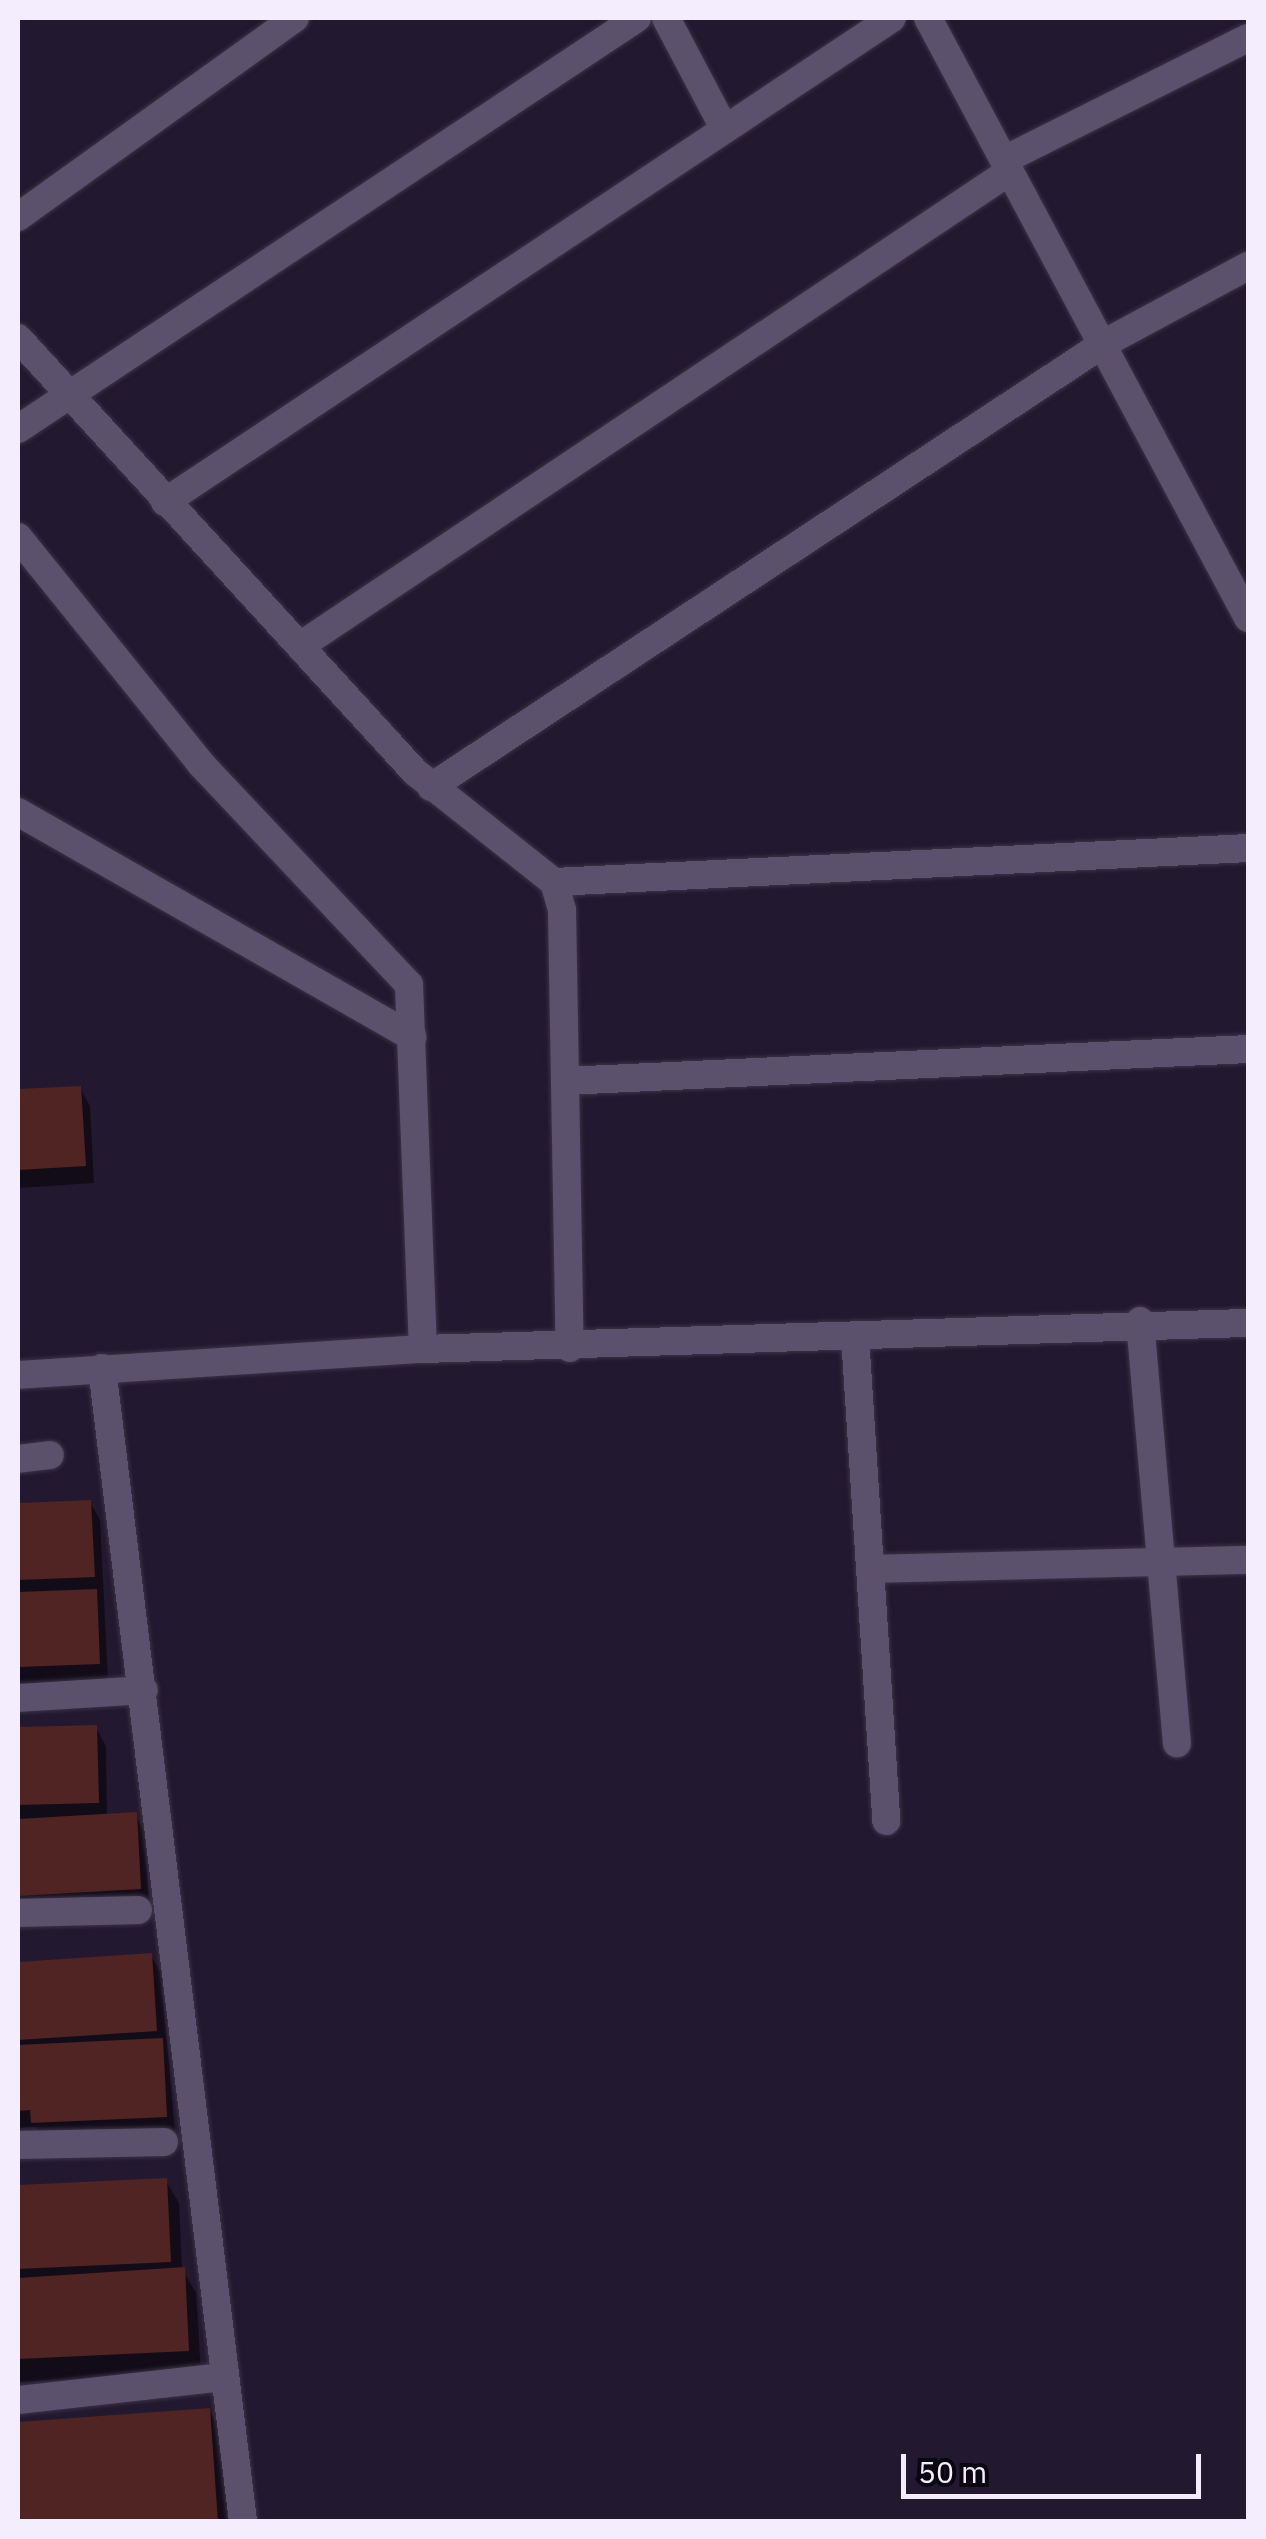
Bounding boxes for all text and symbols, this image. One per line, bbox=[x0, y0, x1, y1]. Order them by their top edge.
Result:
scale bar bbox=[906, 2434, 1206, 2496]
text: 50 m bbox=[918, 2452, 987, 2491]

